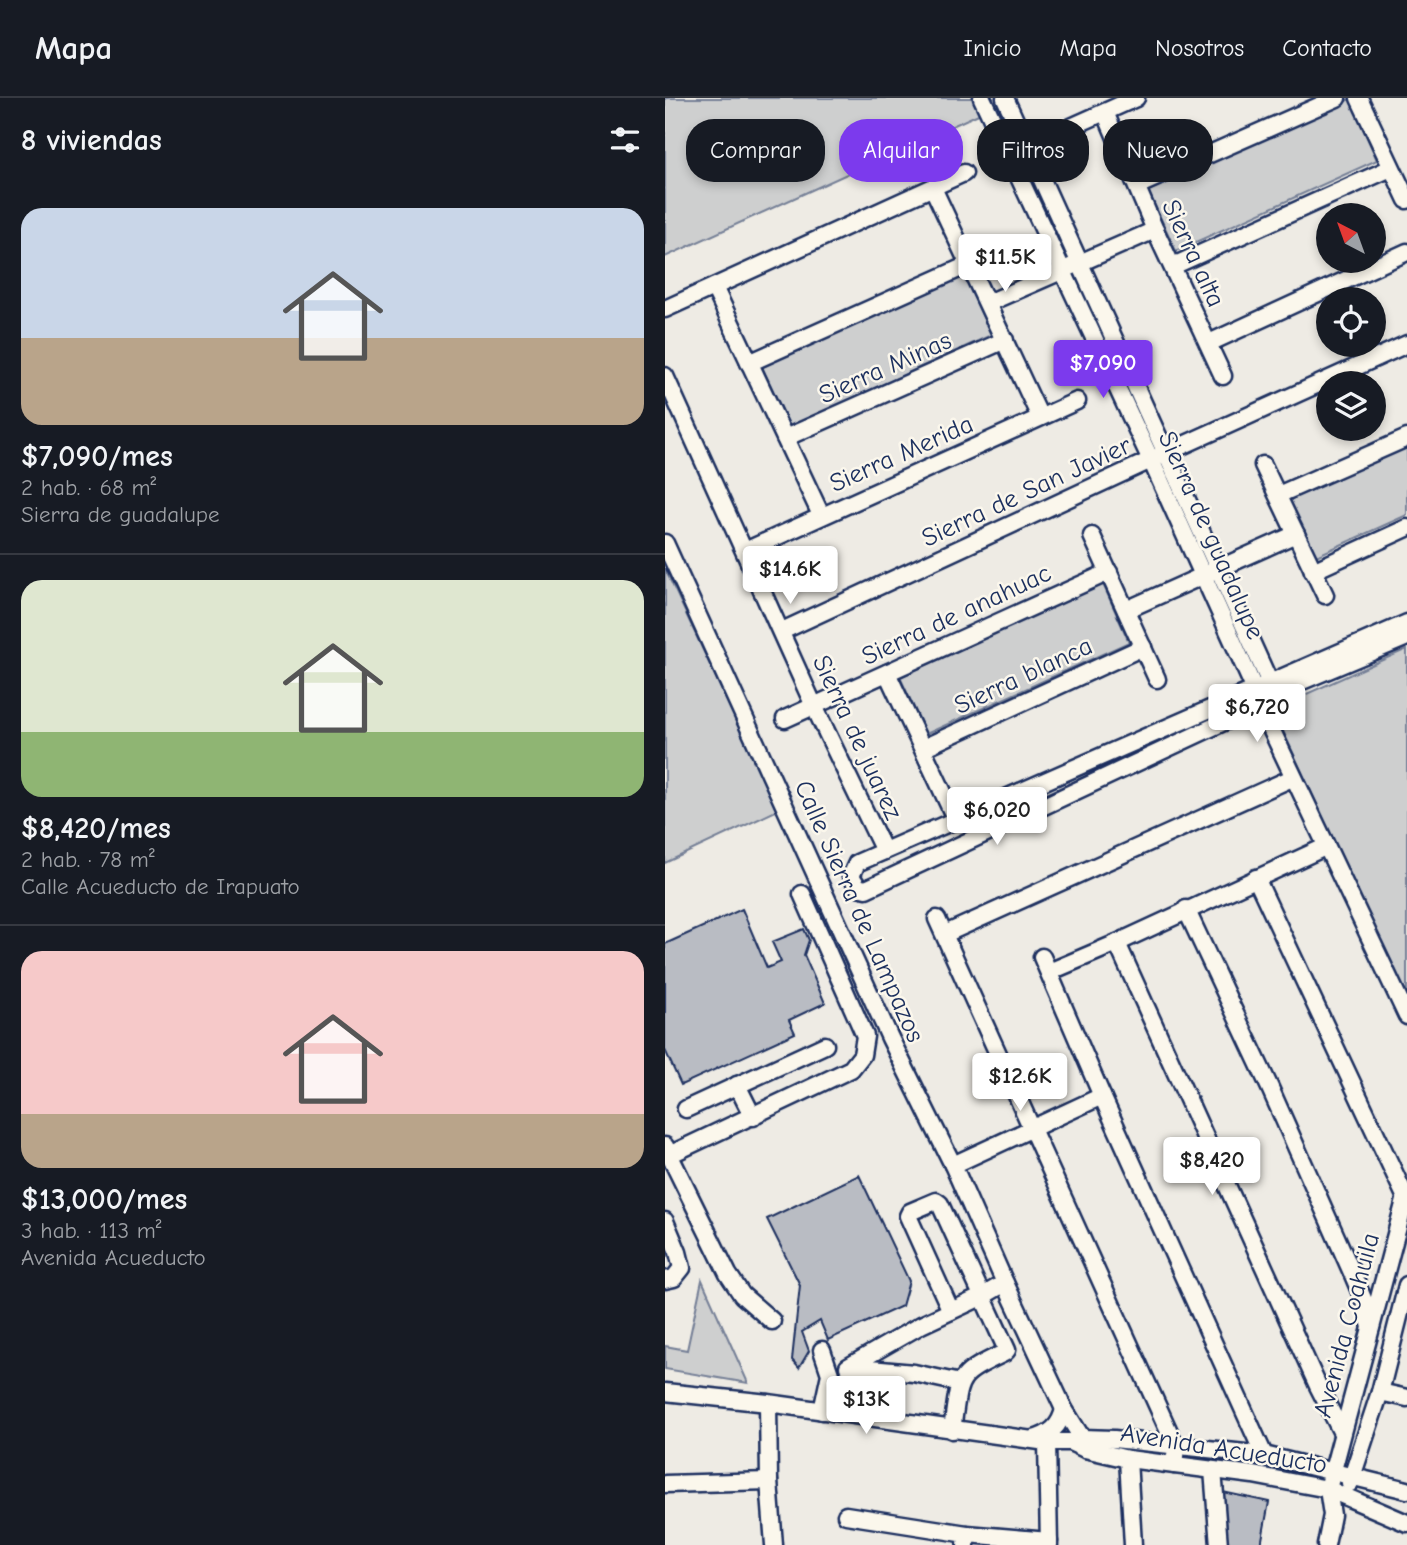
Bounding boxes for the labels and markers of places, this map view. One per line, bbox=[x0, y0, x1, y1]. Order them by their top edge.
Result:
pin: $11.5K bbox=[948, 234, 1062, 294]
pin: $7,090 bbox=[1046, 341, 1160, 400]
pin: $14.6K bbox=[733, 546, 847, 606]
pin: $6,720 bbox=[1200, 684, 1314, 744]
pin: $6,020 bbox=[940, 788, 1054, 847]
pin: $12.6K bbox=[963, 1054, 1077, 1113]
pin: $8,420 bbox=[1155, 1138, 1269, 1197]
pin: $13K bbox=[825, 1376, 907, 1436]

